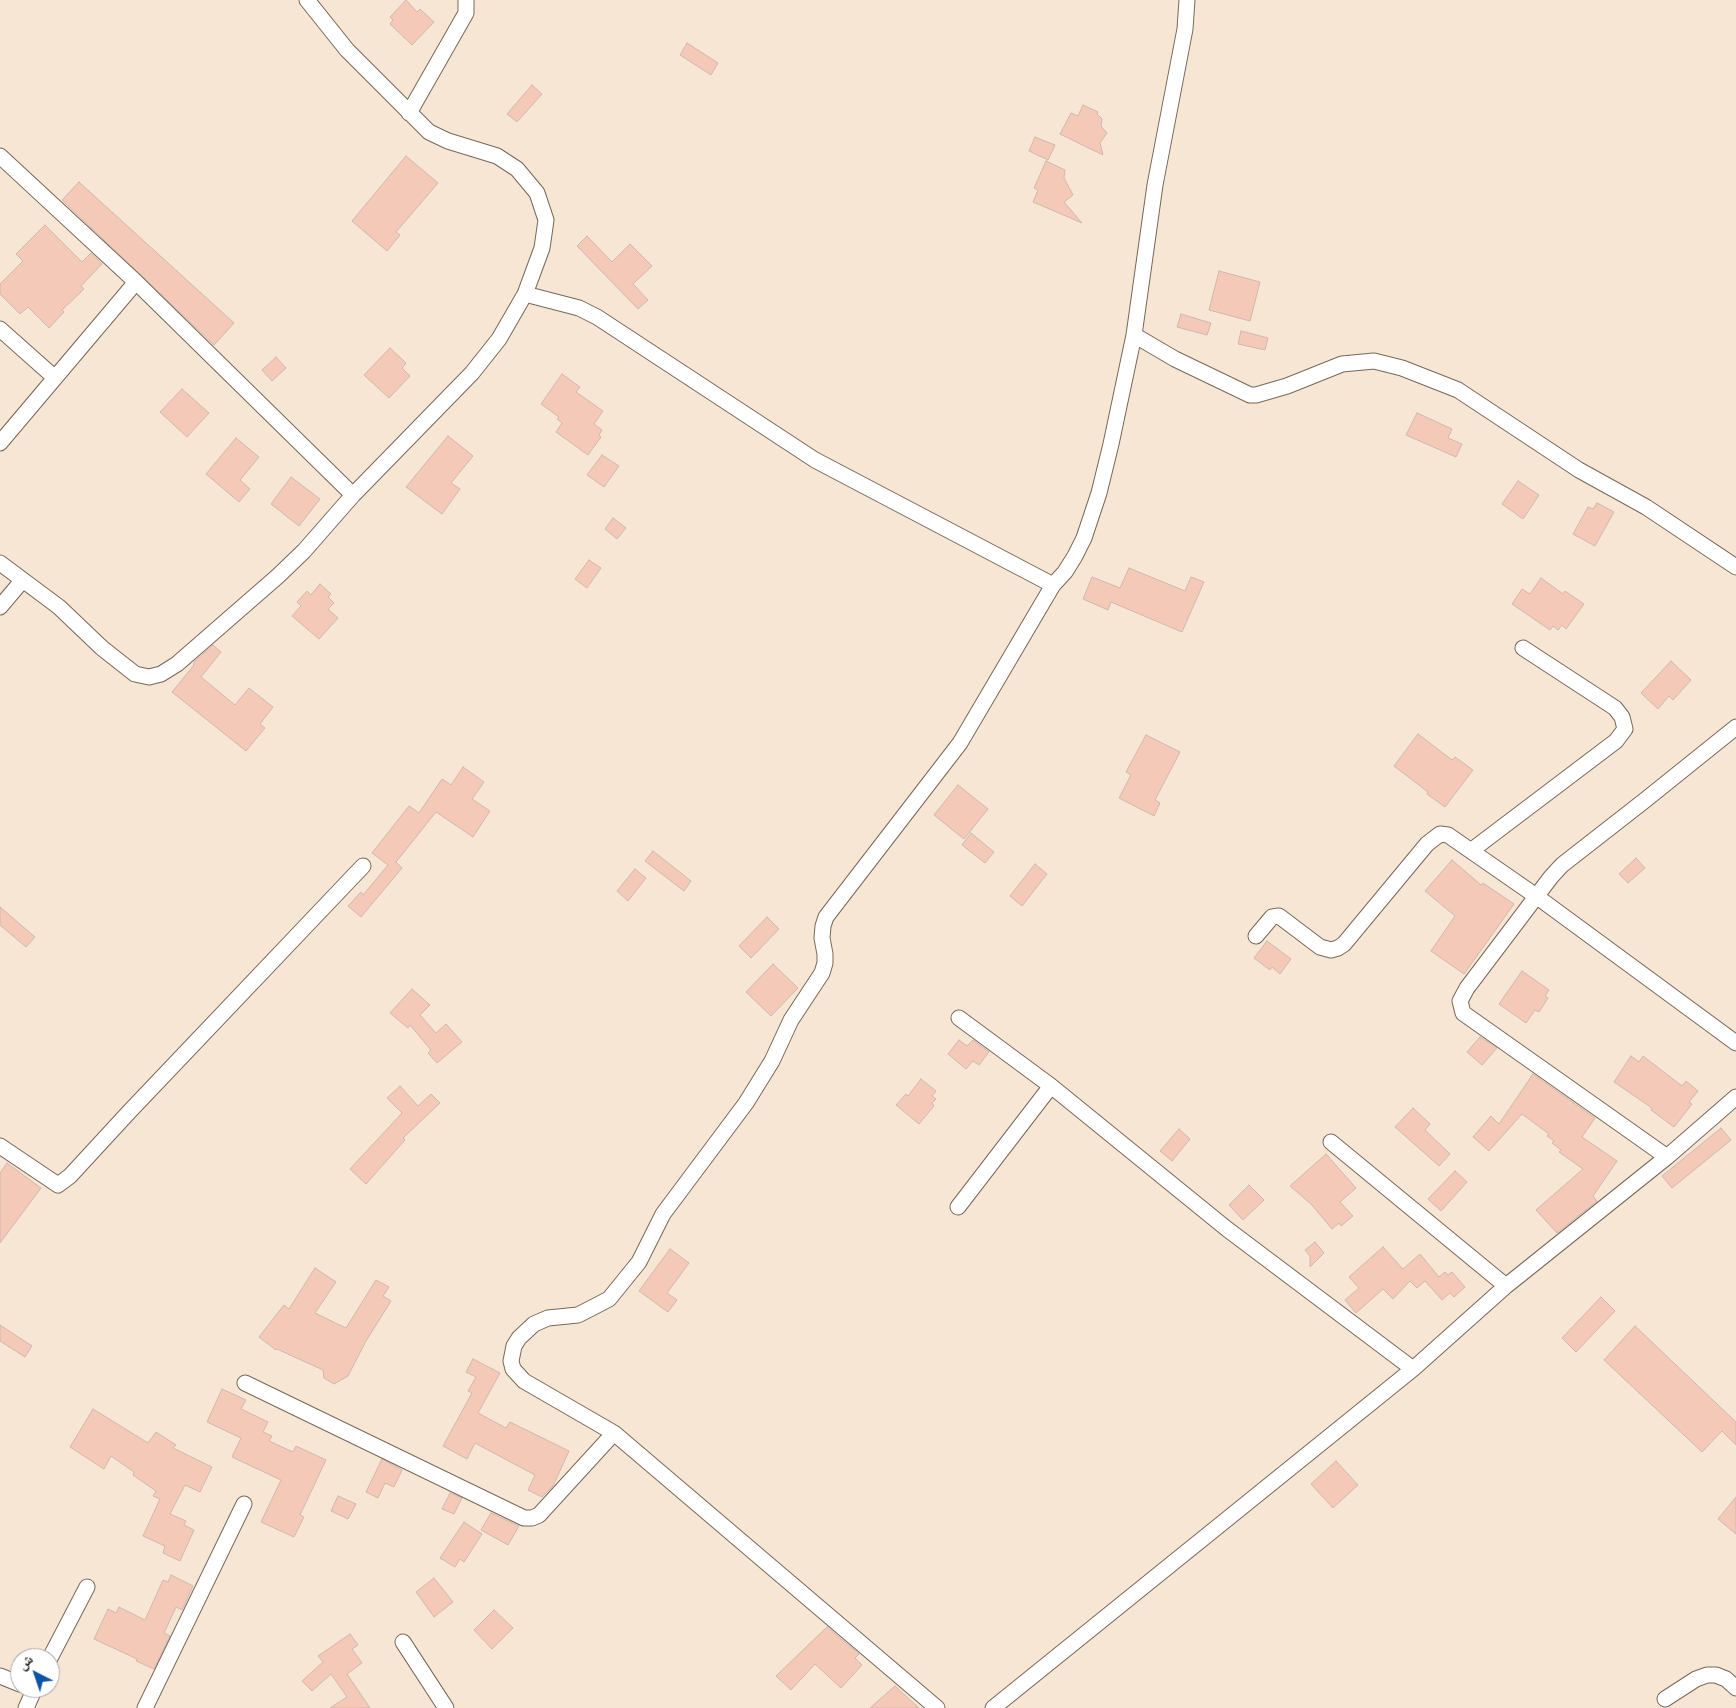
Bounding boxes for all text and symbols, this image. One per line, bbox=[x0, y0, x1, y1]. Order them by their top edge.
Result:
north arrow bbox=[10, 1648, 60, 1698]
text: ش bbox=[14, 1651, 37, 1673]

